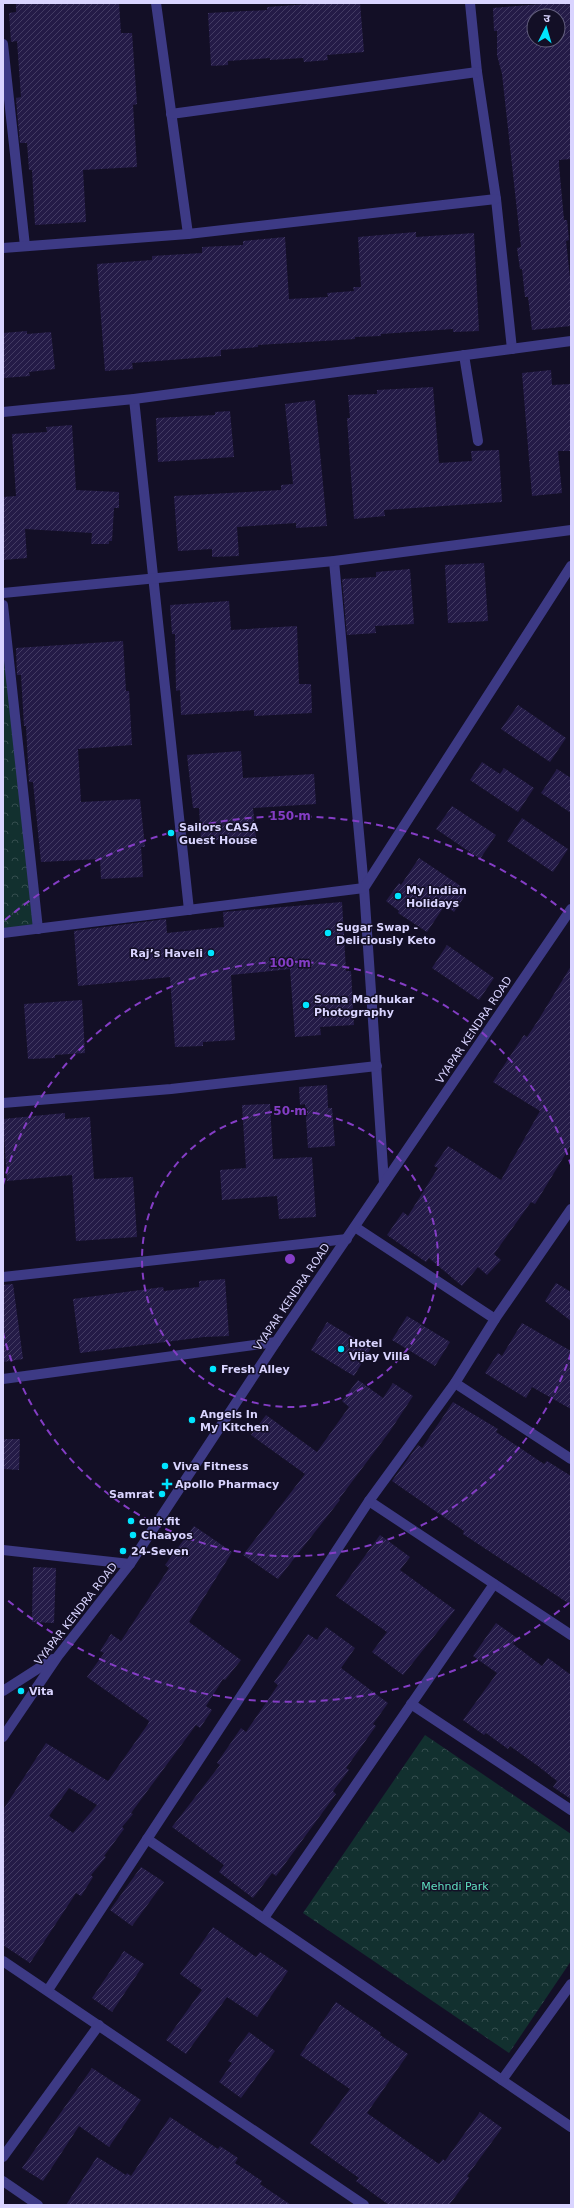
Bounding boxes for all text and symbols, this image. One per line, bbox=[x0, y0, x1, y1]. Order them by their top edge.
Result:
north arrow bbox=[526, 8, 566, 48]
text: उ bbox=[543, 12, 551, 25]
text: 150 m bbox=[269, 809, 311, 823]
place label: Sailors CASA Guest House bbox=[179, 821, 259, 847]
marker: Sailors CASA Guest House bbox=[166, 828, 176, 838]
place label: My Indian Holidays bbox=[406, 884, 467, 910]
marker: My Indian Holidays bbox=[393, 891, 403, 901]
place label: Sugar Swap - Deliciously Keto bbox=[336, 921, 436, 947]
marker: Sugar Swap - Deliciously Keto bbox=[323, 928, 333, 938]
place label: Raj’s Haveli bbox=[130, 947, 203, 960]
marker: Raj’s Haveli bbox=[206, 948, 216, 958]
text: 100 m bbox=[269, 956, 311, 970]
street label: VYAPAR KENDRA ROAD bbox=[433, 974, 515, 1086]
place label: Soma Madhukar Photography bbox=[314, 993, 415, 1019]
marker: Soma Madhukar Photography bbox=[301, 1000, 311, 1010]
text: 50 m bbox=[273, 1104, 307, 1118]
street label: VYAPAR KENDRA ROAD bbox=[251, 1241, 333, 1353]
centre of rings bbox=[283, 1252, 297, 1266]
place label: Hotel Vijay Villa bbox=[349, 1337, 410, 1363]
marker: Hotel Vijay Villa bbox=[336, 1344, 346, 1354]
place label: Fresh Alley bbox=[221, 1363, 290, 1376]
marker: Fresh Alley bbox=[208, 1364, 218, 1374]
place label: Angels In My Kitchen bbox=[200, 1408, 269, 1434]
marker: Angels In My Kitchen bbox=[187, 1415, 197, 1425]
place label: Viva Fitness bbox=[173, 1460, 249, 1473]
marker: Viva Fitness bbox=[160, 1461, 170, 1471]
place label: Apollo Pharmacy bbox=[175, 1478, 279, 1491]
marker: Apollo Pharmacy bbox=[162, 1479, 172, 1489]
place label: Samrat bbox=[109, 1488, 154, 1501]
marker: Samrat bbox=[157, 1489, 167, 1499]
place label: cult.fit bbox=[139, 1515, 180, 1528]
marker: cult.fit bbox=[126, 1516, 136, 1526]
place label: Chaayos bbox=[141, 1529, 193, 1542]
marker: Chaayos bbox=[128, 1530, 138, 1540]
place label: 24-Seven bbox=[131, 1545, 189, 1558]
marker: 24-Seven bbox=[118, 1546, 128, 1556]
street label: VYAPAR KENDRA ROAD bbox=[32, 1560, 120, 1668]
place label: Vita bbox=[29, 1685, 54, 1698]
marker: Vita bbox=[16, 1686, 26, 1696]
park label: Mehndi Park bbox=[421, 1880, 489, 1893]

